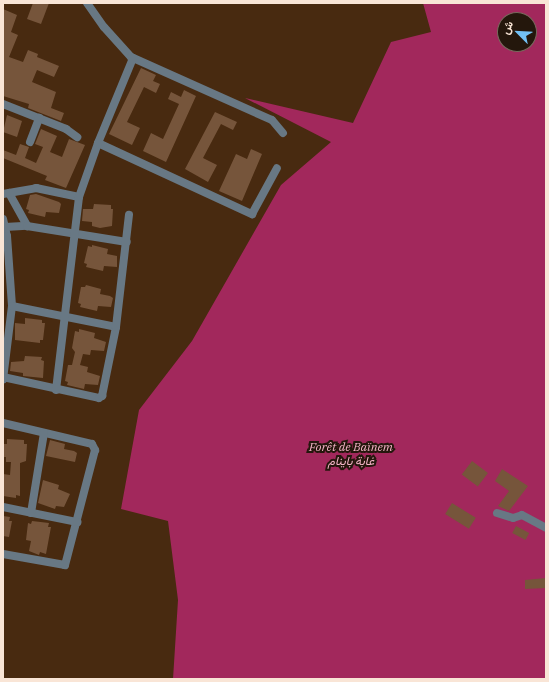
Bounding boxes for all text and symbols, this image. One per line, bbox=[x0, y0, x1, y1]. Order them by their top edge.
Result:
north arrow bbox=[497, 12, 537, 52]
text: ش bbox=[498, 19, 516, 36]
park label: Forêt de Baïnem غابة باينام bbox=[309, 440, 393, 468]

